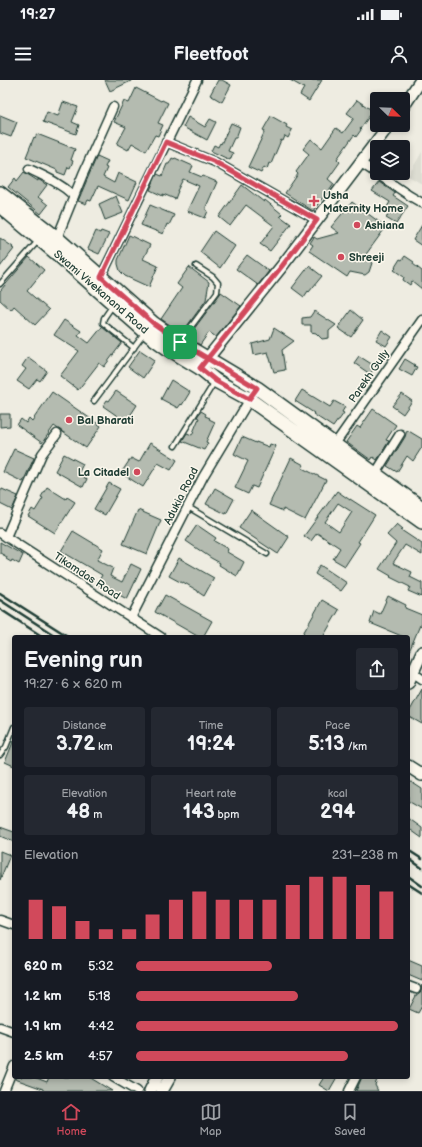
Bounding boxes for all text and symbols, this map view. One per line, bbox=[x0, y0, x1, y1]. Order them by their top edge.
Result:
text: 19:27 bbox=[20, 5, 56, 24]
icon: menu bbox=[12, 43, 34, 65]
icon: person bbox=[388, 43, 410, 65]
text: Fleetfoot bbox=[174, 44, 248, 65]
north arrow bbox=[370, 92, 410, 132]
map controls bbox=[370, 92, 410, 180]
button: layers bbox=[370, 140, 410, 180]
place label: Usha Maternity Home bbox=[323, 189, 403, 215]
marker: Usha Maternity Home bbox=[308, 195, 320, 207]
place label: Ashiana bbox=[364, 219, 404, 232]
marker: Ashiana bbox=[352, 220, 362, 230]
street label: Swami Vivekanand Road bbox=[51, 247, 151, 337]
place label: Shreeji bbox=[349, 251, 384, 264]
marker: Shreeji bbox=[336, 252, 346, 262]
pin bbox=[163, 325, 197, 359]
icon: arrive bbox=[169, 331, 191, 353]
street label: Parekh Gully bbox=[346, 347, 392, 405]
place label: Bal Bharati bbox=[77, 414, 134, 427]
marker: Bal Bharati bbox=[64, 415, 74, 425]
street label: Adukia Road bbox=[161, 465, 201, 527]
place label: La Citadel bbox=[78, 466, 129, 479]
marker: La Citadel bbox=[132, 467, 142, 477]
street label: Tikamdas Road bbox=[51, 550, 123, 602]
text: Evening run bbox=[24, 647, 143, 674]
button: share bbox=[356, 648, 398, 690]
text: 19:27 · 6 × 620 m bbox=[24, 676, 122, 692]
text: Distance bbox=[62, 719, 106, 732]
text: Time bbox=[199, 719, 223, 732]
text: Pace bbox=[325, 719, 350, 732]
text: 3.72 bbox=[56, 732, 95, 756]
text: 19:24 bbox=[187, 732, 235, 756]
text: 5:13 bbox=[308, 732, 345, 756]
text: km bbox=[95, 740, 113, 753]
text: /km bbox=[345, 740, 367, 753]
text: Elevation bbox=[61, 787, 107, 800]
text: Heart rate bbox=[186, 787, 236, 800]
text: kcal bbox=[328, 787, 348, 800]
text: 48 bbox=[66, 800, 90, 824]
text: 143 bbox=[183, 800, 215, 824]
text: 294 bbox=[320, 800, 355, 824]
text: m bbox=[90, 808, 102, 821]
text: bpm bbox=[215, 808, 239, 821]
text: Elevation bbox=[24, 847, 78, 863]
text: 231–238 m bbox=[332, 847, 398, 863]
text: 620 m bbox=[24, 958, 62, 974]
text: 5:32 bbox=[88, 958, 114, 974]
text: 1.2 km bbox=[24, 988, 62, 1004]
text: 5:18 bbox=[88, 988, 111, 1004]
text: 1.9 km bbox=[24, 1018, 61, 1034]
text: 4:42 bbox=[88, 1018, 114, 1034]
text: 2.5 km bbox=[24, 1048, 64, 1064]
text: 4:57 bbox=[88, 1048, 112, 1064]
tab: Home bbox=[57, 1101, 86, 1138]
tab: Map bbox=[199, 1101, 222, 1138]
tab: Saved bbox=[335, 1101, 365, 1138]

